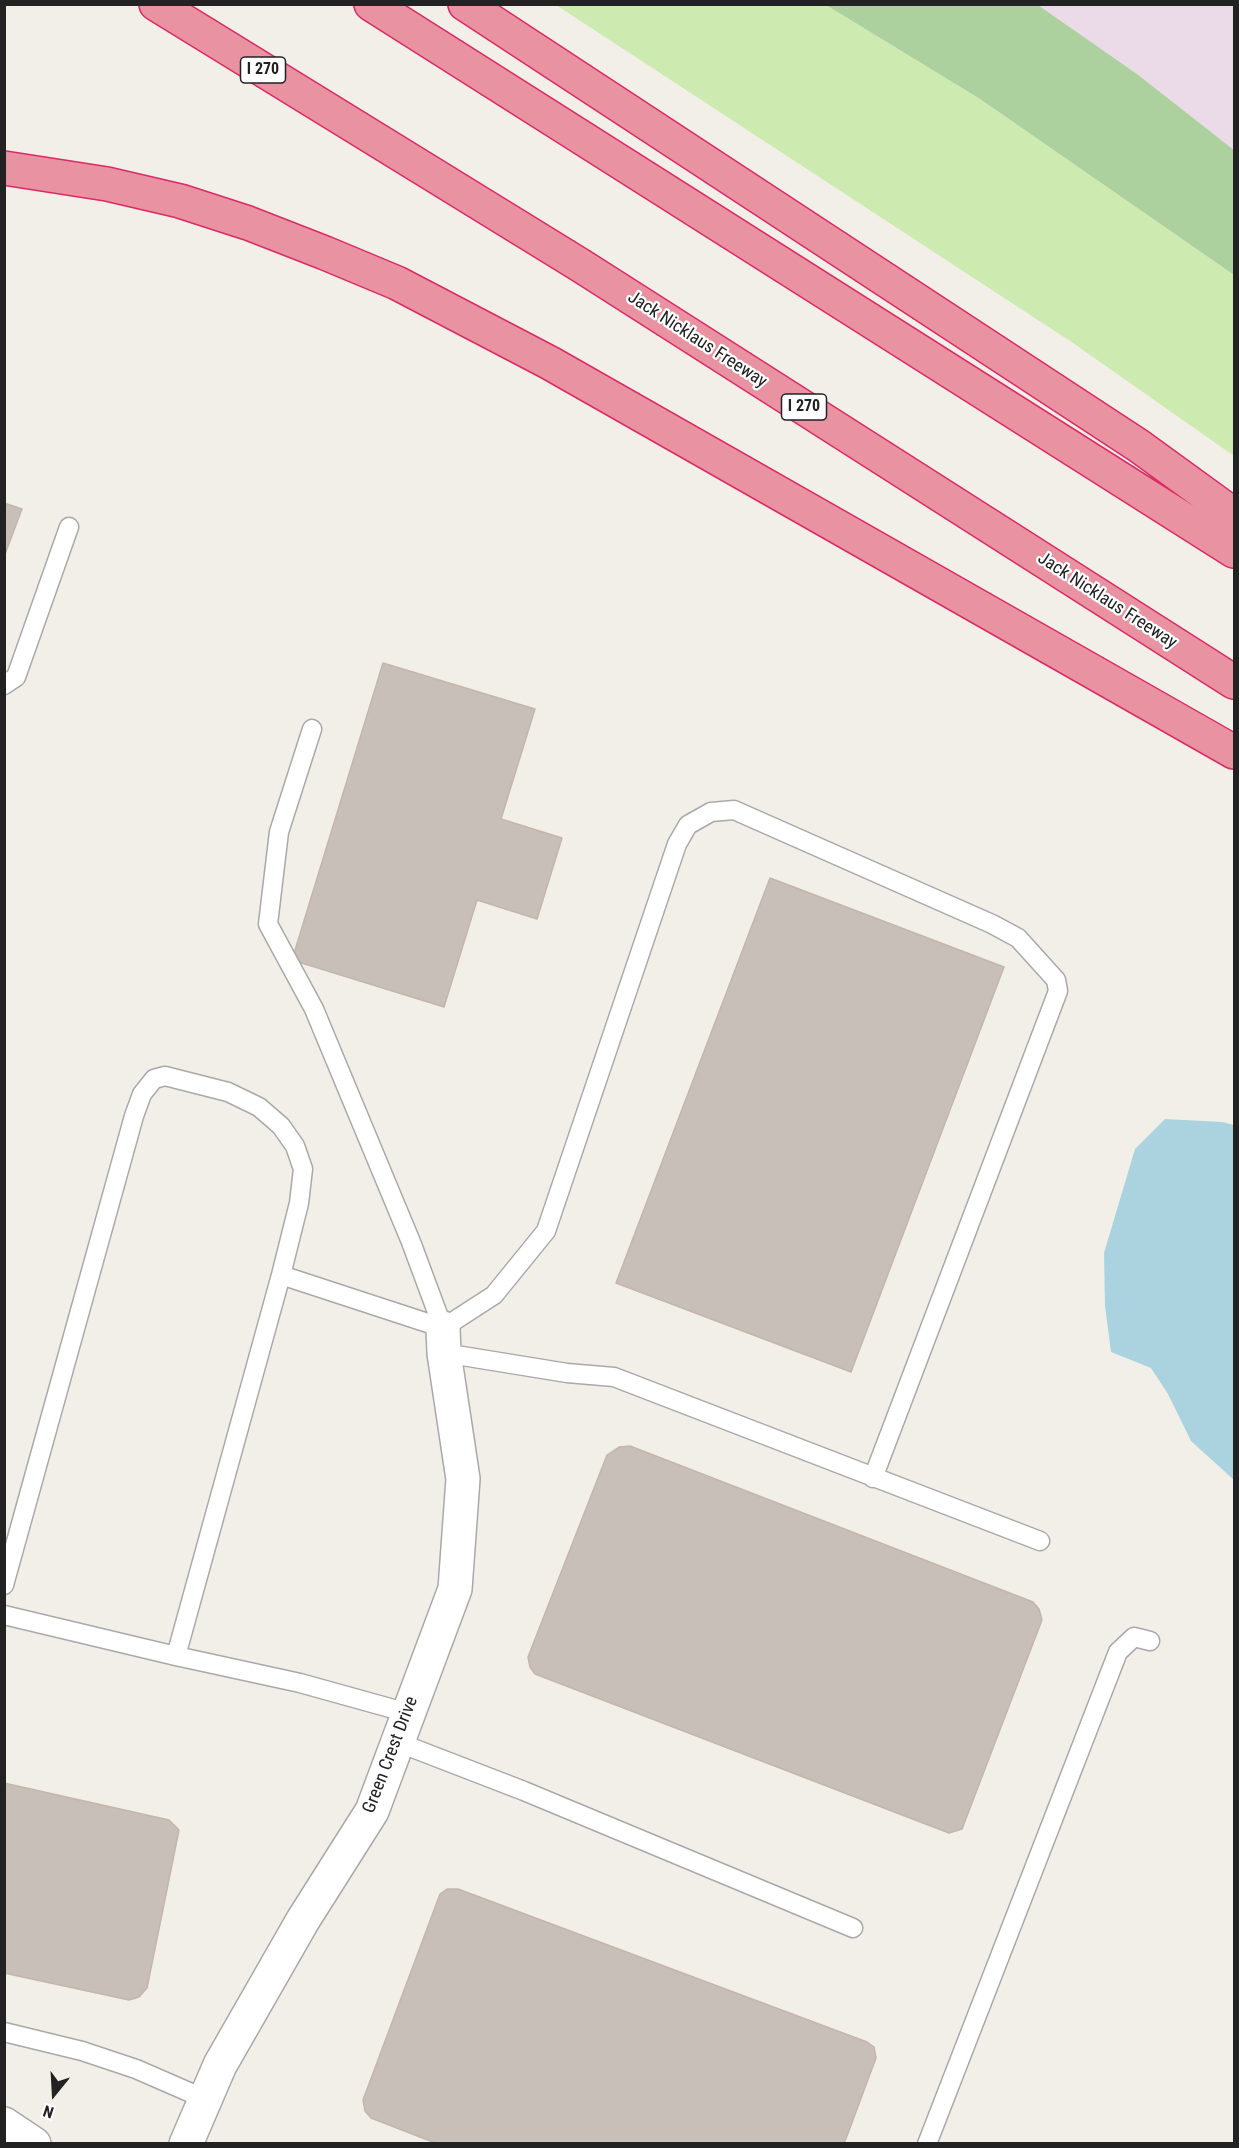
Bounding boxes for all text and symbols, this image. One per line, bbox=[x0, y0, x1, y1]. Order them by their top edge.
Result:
road number: I 270 bbox=[240, 57, 286, 83]
street label: Jack Nicklaus Freeway bbox=[623, 287, 771, 393]
road number: I 270 bbox=[782, 394, 826, 420]
street label: Jack Nicklaus Freeway bbox=[1033, 548, 1181, 654]
street label: Green Crest Drive bbox=[359, 1694, 423, 1816]
north arrow bbox=[24, 2064, 84, 2124]
text: N bbox=[41, 2101, 56, 2122]

